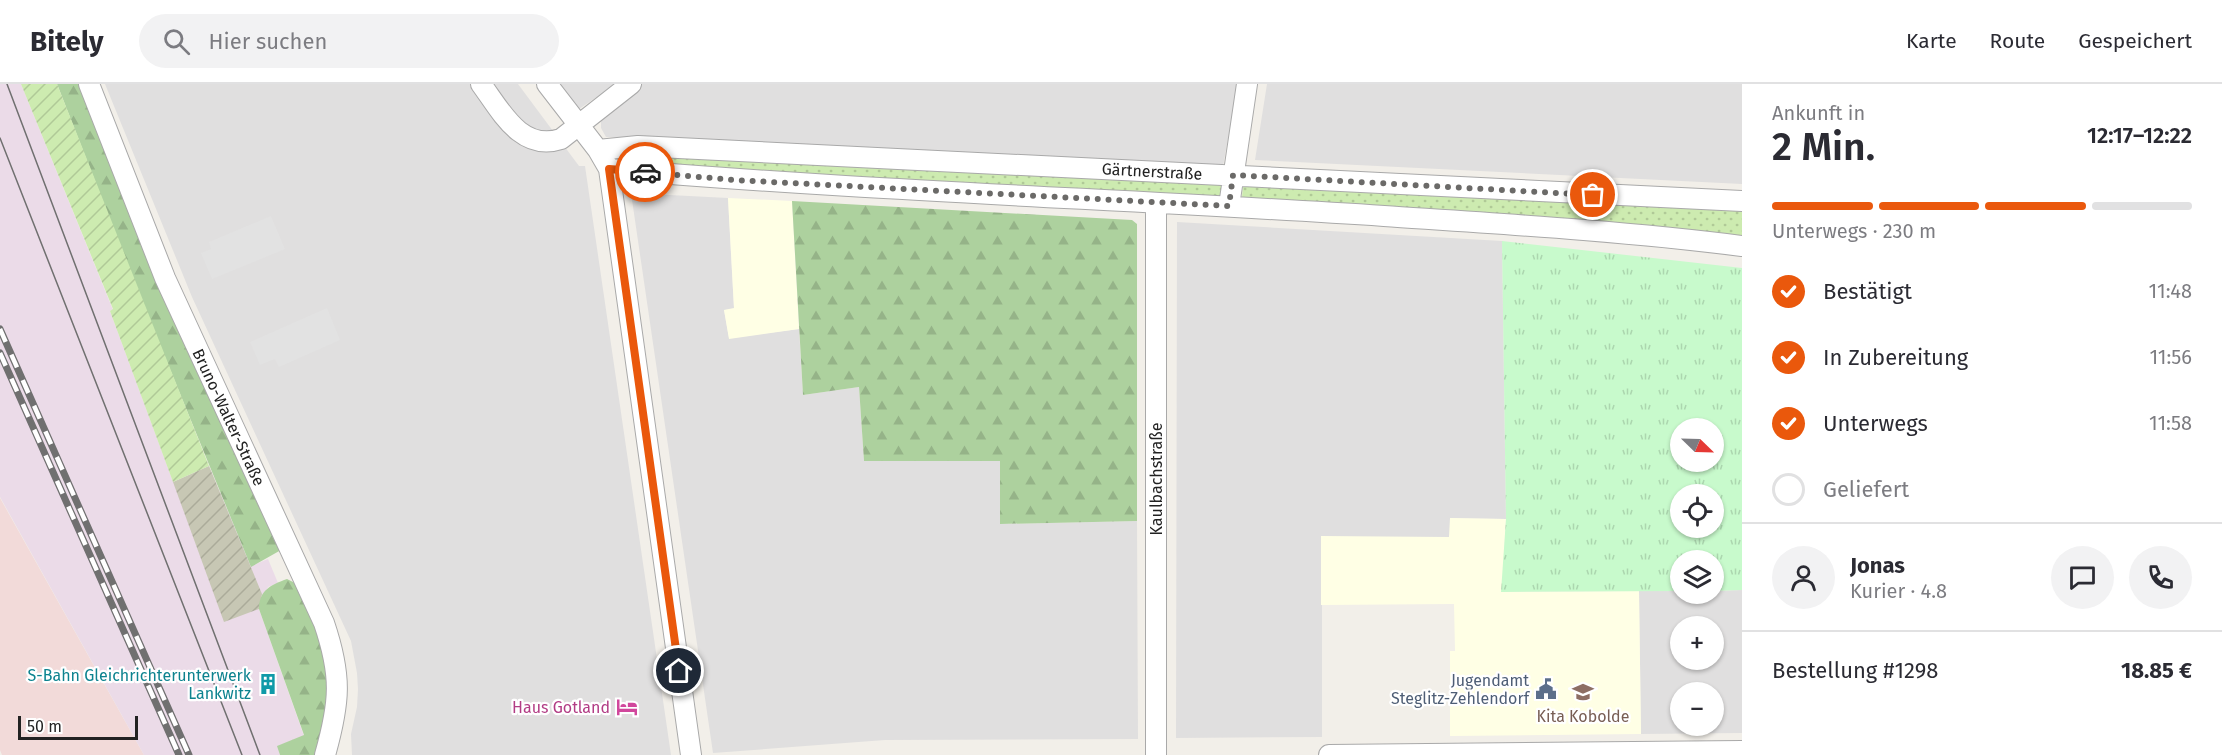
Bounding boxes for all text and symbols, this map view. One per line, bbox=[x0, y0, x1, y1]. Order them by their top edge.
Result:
search box bbox=[139, 14, 559, 68]
text: Bitely bbox=[30, 25, 103, 58]
icon: search bbox=[160, 25, 193, 58]
text: Hier suchen bbox=[208, 28, 327, 55]
text: Karte bbox=[1906, 28, 1957, 54]
text: Route bbox=[1990, 28, 2045, 54]
text: Gespeichert bbox=[2078, 28, 2192, 54]
text: Ankunft in bbox=[1772, 101, 1865, 125]
text: 12:17–12:22 bbox=[2087, 122, 2192, 149]
text: 2 Min. bbox=[1772, 124, 1875, 170]
courier bbox=[615, 142, 675, 202]
icon: car bbox=[629, 156, 662, 189]
street label: Gärtnerstraße bbox=[1101, 159, 1203, 184]
pin bbox=[1567, 169, 1618, 220]
icon: bag bbox=[1576, 178, 1609, 211]
text: Unterwegs · 230 m bbox=[1772, 219, 1936, 243]
icon: check bbox=[1772, 275, 1805, 308]
text: Bestätigt bbox=[1823, 278, 1912, 305]
text: 11:48 bbox=[2149, 279, 2192, 303]
icon: check bbox=[1772, 341, 1805, 374]
text: In Zubereitung bbox=[1823, 344, 1968, 371]
text: 11:56 bbox=[2149, 345, 2192, 369]
street label: Bruno-Walter-Straße bbox=[188, 346, 269, 489]
icon: check bbox=[1772, 407, 1805, 440]
text: Unterwegs bbox=[1823, 410, 1928, 437]
text: 11:58 bbox=[2149, 411, 2192, 435]
north arrow bbox=[1670, 418, 1724, 472]
map controls bbox=[1670, 418, 1724, 736]
street label: Kaulbachstraße bbox=[1147, 423, 1166, 535]
text: Geliefert bbox=[1823, 476, 1909, 503]
button: locate bbox=[1670, 484, 1724, 538]
button: person bbox=[1772, 546, 1835, 609]
button: chat bbox=[2051, 546, 2114, 609]
button: phone bbox=[2129, 546, 2192, 609]
button: layers bbox=[1670, 550, 1724, 604]
text: Jonas bbox=[1850, 552, 1905, 579]
text: Kurier · 4.8 bbox=[1850, 579, 1947, 603]
button: + bbox=[1670, 616, 1724, 670]
pin bbox=[653, 645, 704, 696]
icon: home bbox=[662, 654, 695, 687]
text: Bestellung #1298 bbox=[1772, 657, 1938, 684]
text: 18.85 € bbox=[2121, 657, 2192, 684]
place label: S-Bahn Gleichrichterunterwerk Lankwitz bbox=[28, 666, 252, 703]
place label: Jugendamt Steglitz-Zehlendorf bbox=[1391, 671, 1531, 708]
building icon: S-Bahn Gleichrichterunterwerk Lankwitz bbox=[256, 672, 280, 696]
public building icon: Jugendamt Steglitz-Zehlendorf bbox=[1534, 677, 1558, 701]
school or university icon: Kita Kobolde bbox=[1571, 680, 1595, 704]
button: − bbox=[1670, 682, 1724, 736]
hotel icon: Haus Gotland bbox=[615, 695, 639, 719]
place label: Haus Gotland bbox=[512, 698, 610, 717]
place label: Kita Kobolde bbox=[1537, 707, 1629, 726]
scale bar bbox=[18, 713, 138, 740]
text: 50 m bbox=[27, 717, 62, 736]

